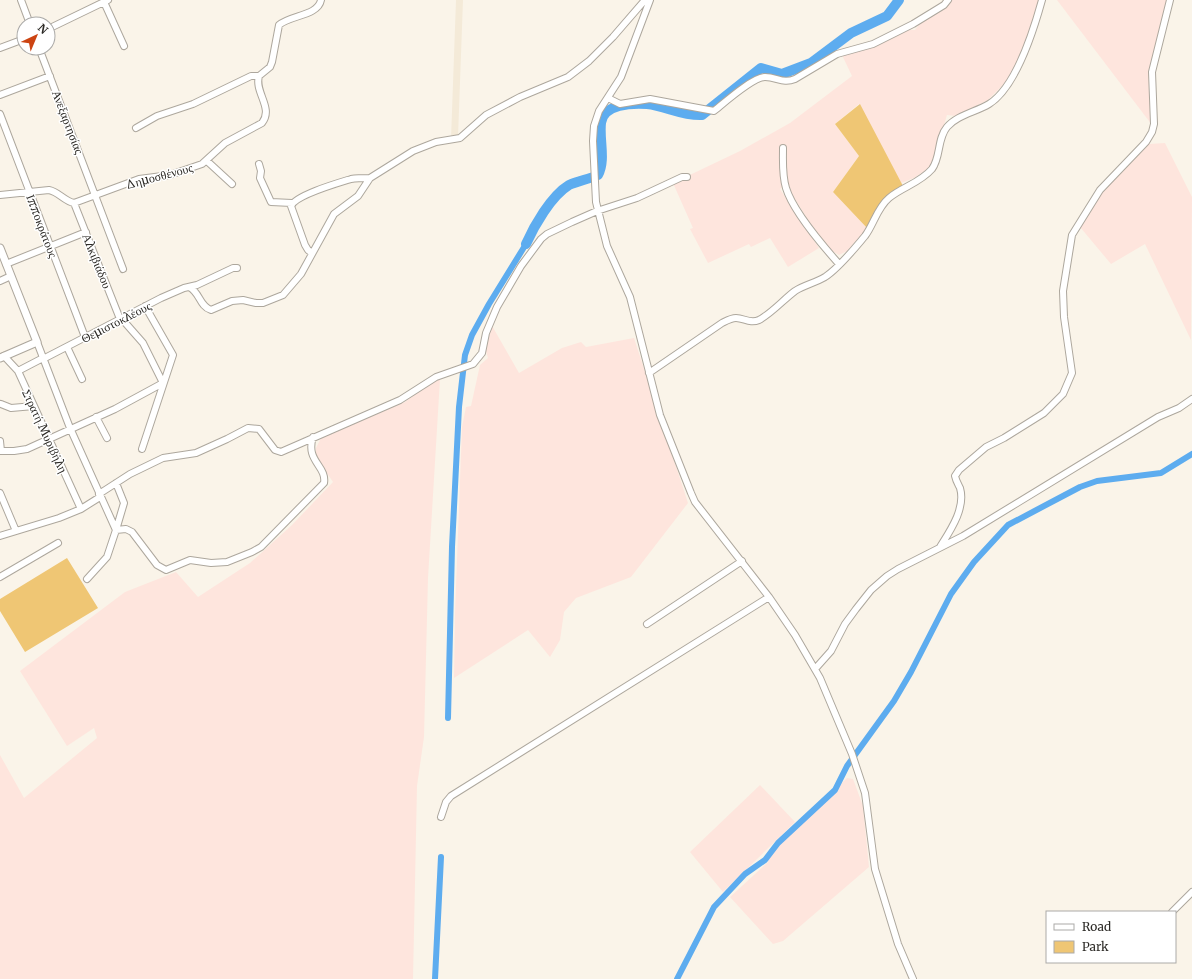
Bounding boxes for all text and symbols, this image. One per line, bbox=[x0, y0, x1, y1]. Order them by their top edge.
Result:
north arrow bbox=[16, 16, 56, 56]
text: N bbox=[35, 21, 51, 37]
street label: Ανεξαρτησίας bbox=[49, 88, 87, 156]
street label: Δημοσθένους bbox=[124, 160, 195, 192]
street label: Ιπποκράτους bbox=[23, 192, 61, 260]
street label: Αλκιβιάδου bbox=[79, 231, 115, 291]
street label: Θεμιστοκλέους bbox=[79, 298, 154, 346]
street label: Στρατή Μυριβήλη bbox=[19, 387, 71, 475]
legend bbox=[1046, 911, 1176, 963]
text: Road bbox=[1082, 919, 1111, 934]
text: Park bbox=[1082, 939, 1109, 954]

